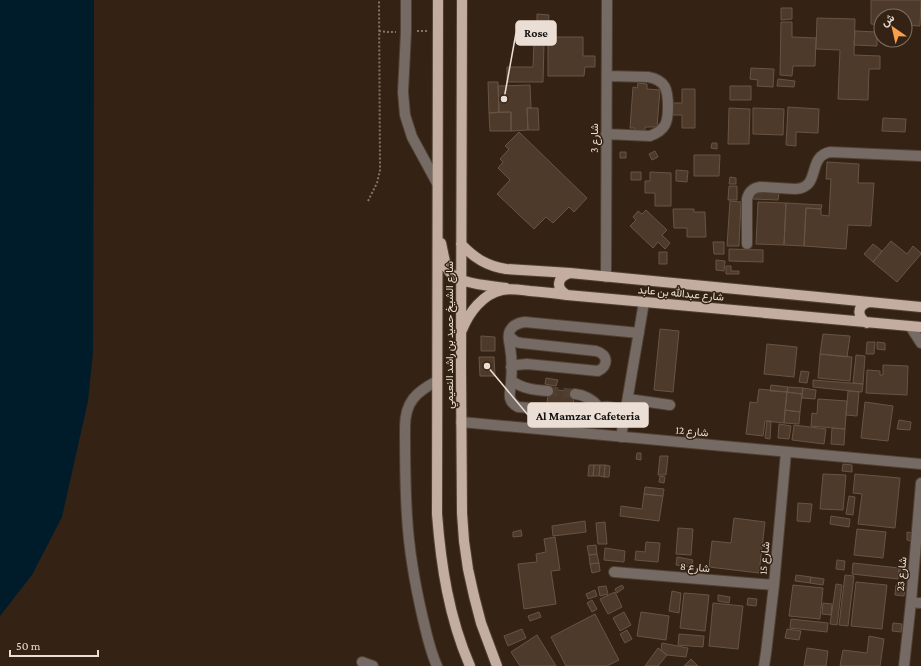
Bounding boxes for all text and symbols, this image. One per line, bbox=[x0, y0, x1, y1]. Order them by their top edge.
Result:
north arrow bbox=[873, 8, 913, 48]
text: ش bbox=[879, 11, 897, 29]
callout: Rose bbox=[516, 21, 556, 45]
text: Rose bbox=[524, 26, 548, 40]
street label: شارع 3 bbox=[588, 123, 602, 153]
street label: شارع الشيخ حميد بن راشد النعيمي bbox=[443, 261, 459, 409]
street label: شارع عبدالله بن عابد bbox=[637, 283, 725, 305]
callout: Al Mamzar Cafeteria bbox=[528, 403, 648, 427]
text: Al Mamzar Cafeteria bbox=[535, 409, 640, 423]
street label: شارع 12 bbox=[675, 424, 709, 440]
street label: شارع 15 bbox=[757, 541, 773, 575]
street label: شارع 23 bbox=[894, 556, 911, 592]
street label: شارع 8 bbox=[679, 560, 711, 576]
scale bar bbox=[10, 632, 98, 658]
text: 50 m bbox=[16, 639, 41, 653]

